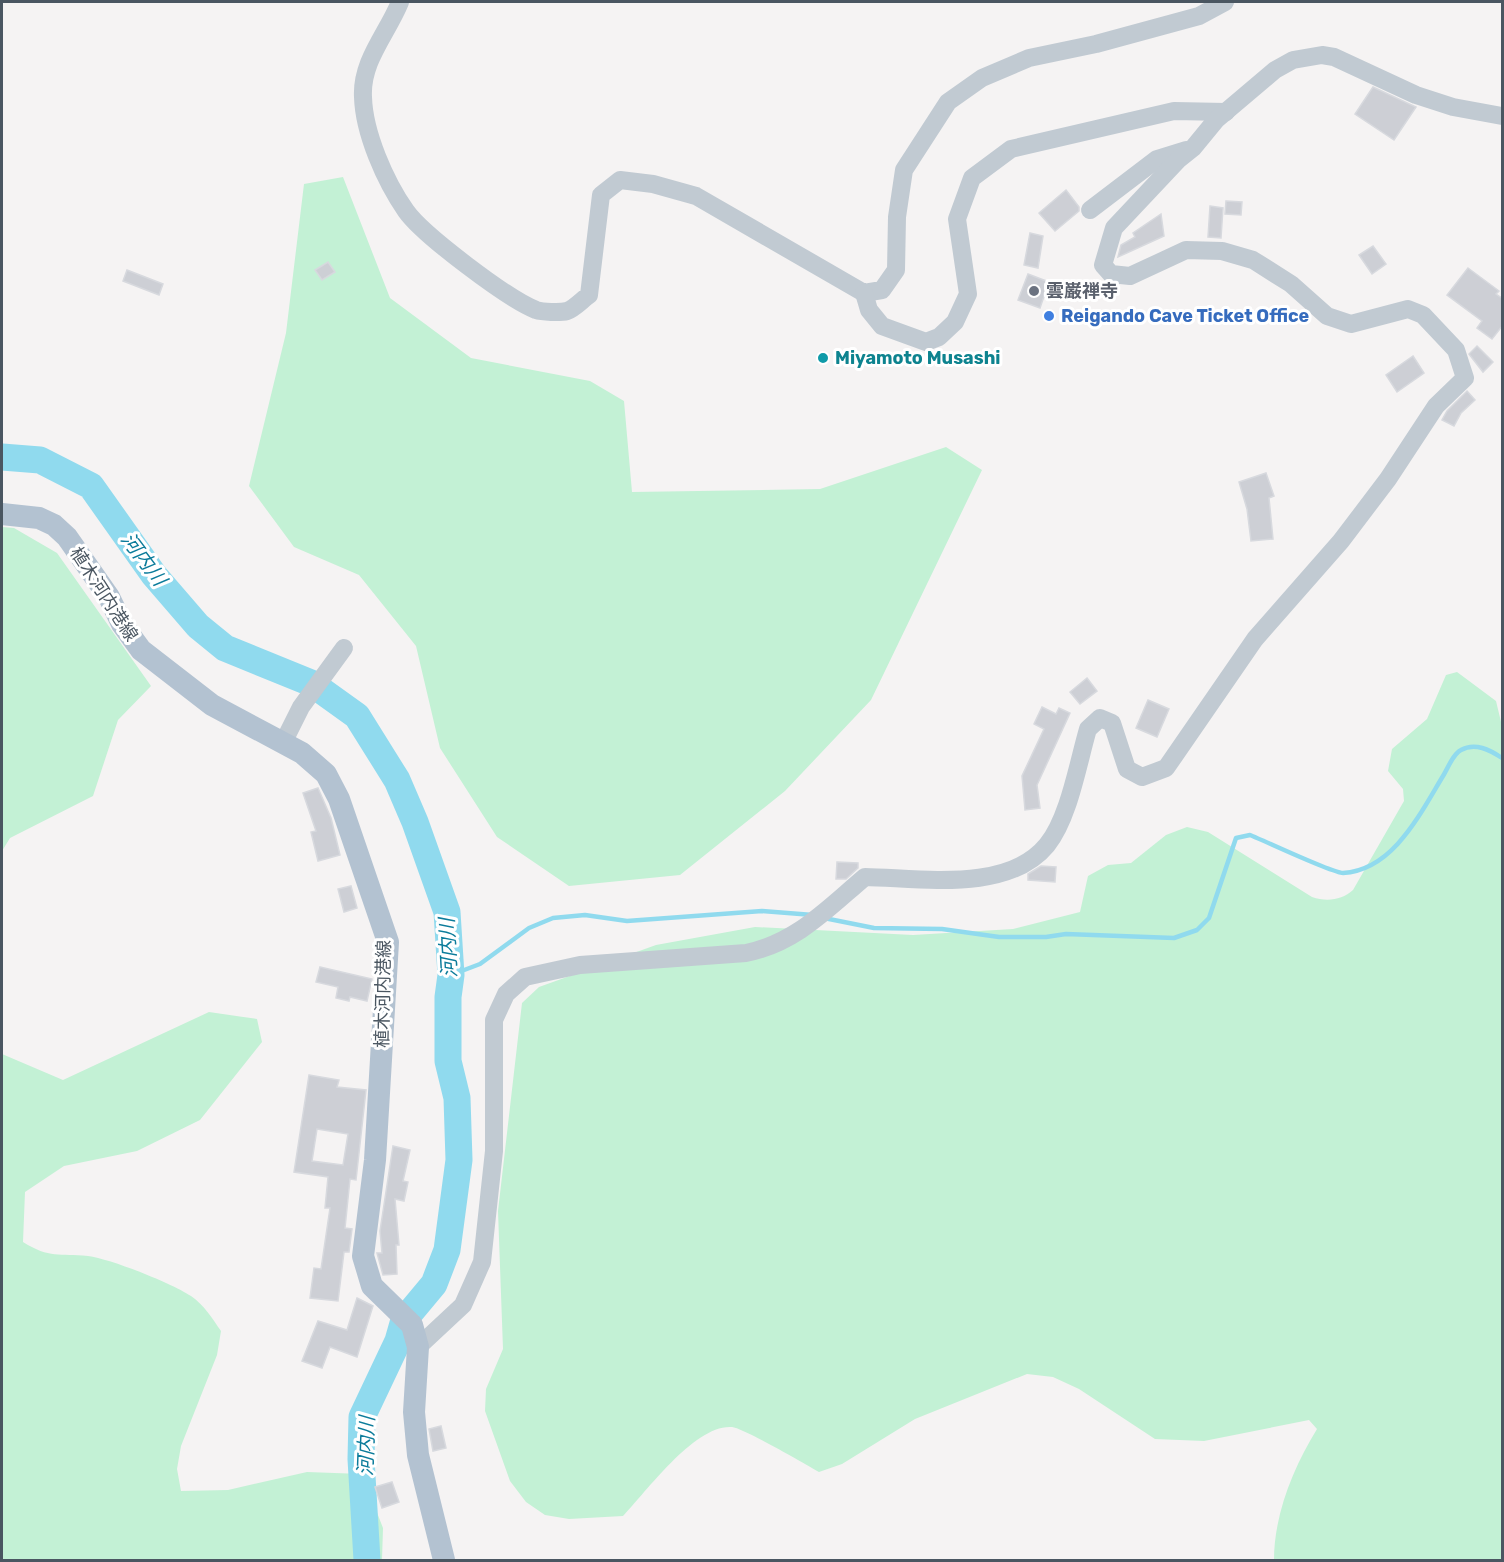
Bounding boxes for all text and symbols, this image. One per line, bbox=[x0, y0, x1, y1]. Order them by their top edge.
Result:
place label: 雲巌禅寺 bbox=[1046, 280, 1118, 302]
marker: 雲巌禅寺 bbox=[1027, 284, 1041, 298]
place label: Reigando Cave Ticket Office bbox=[1061, 305, 1310, 327]
marker: Reigando Cave Ticket Office bbox=[1042, 309, 1056, 323]
place label: Miyamoto Musashi bbox=[835, 347, 1001, 369]
marker: Miyamoto Musashi bbox=[816, 351, 830, 365]
water label: 河内川 bbox=[116, 528, 173, 592]
street label: 植木河内港線 bbox=[65, 543, 143, 645]
water label: 河内川 bbox=[434, 915, 462, 979]
street label: 植木河内港線 bbox=[371, 940, 395, 1048]
water label: 河内川 bbox=[353, 1414, 379, 1476]

